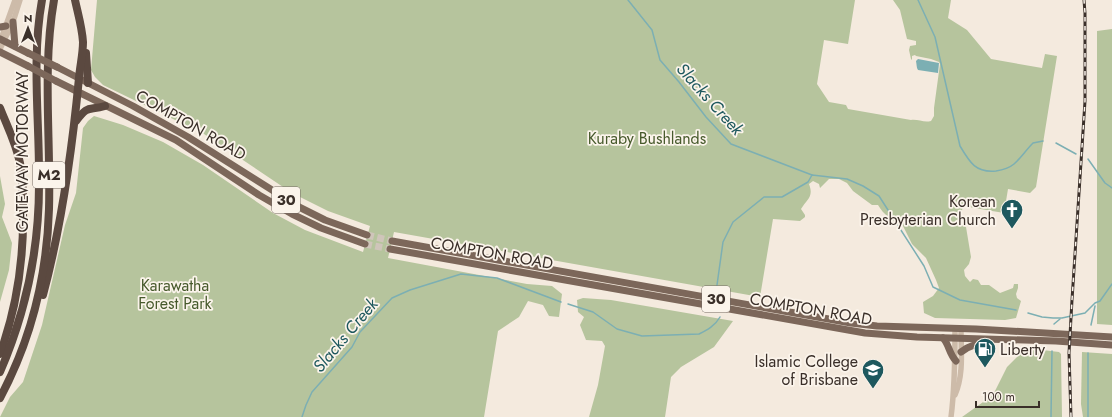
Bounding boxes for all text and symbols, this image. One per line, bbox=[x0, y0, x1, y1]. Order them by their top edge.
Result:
north arrow bbox=[8, 8, 48, 48]
text: N bbox=[24, 10, 32, 26]
water label: Slacks Creek bbox=[671, 57, 750, 141]
street label: GATEWAY MOTORWAY bbox=[11, 71, 34, 233]
street label: COMPTON ROAD bbox=[132, 84, 250, 166]
park label: Kuraby Bushlands bbox=[588, 127, 706, 150]
road number: M2 bbox=[33, 162, 65, 188]
road number: 30 bbox=[272, 187, 300, 213]
place label: Korean Presbyterian Church bbox=[860, 190, 996, 231]
church icon: Korean Presbyterian Church bbox=[999, 197, 1025, 230]
street label: COMPTON ROAD bbox=[429, 231, 555, 275]
park label: Karawatha Forest Park bbox=[138, 274, 213, 315]
road number: 30 bbox=[702, 286, 730, 312]
street label: COMPTON ROAD bbox=[748, 287, 874, 331]
water label: Slacks Creek bbox=[307, 292, 384, 377]
fuel station icon: Liberty bbox=[972, 336, 998, 369]
place label: Liberty bbox=[1000, 338, 1046, 361]
place label: Islamic College of Brisbane bbox=[755, 350, 858, 391]
school or university icon: Islamic College of Brisbane bbox=[860, 357, 886, 390]
scale bar bbox=[976, 383, 1039, 409]
text: 100 m bbox=[982, 388, 1015, 406]

